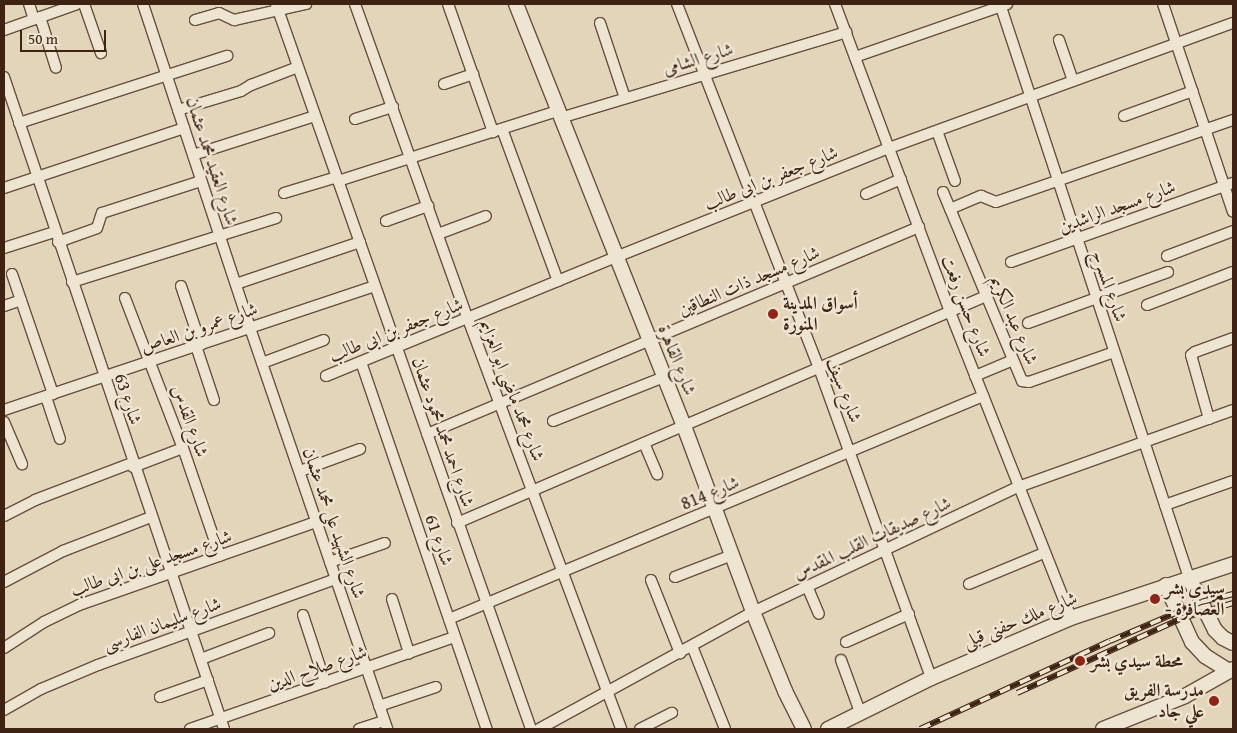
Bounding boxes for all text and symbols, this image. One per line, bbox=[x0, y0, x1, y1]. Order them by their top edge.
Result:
scale bar bbox=[22, 20, 109, 52]
text: 50 m bbox=[28, 28, 58, 49]
street label: شارع الشامى bbox=[660, 38, 736, 80]
street label: شارع العقيد محمد عثمان bbox=[181, 94, 243, 228]
street label: شارع جعفر بن ابى طالب bbox=[701, 141, 841, 215]
street label: شارع مسجد الراشدين bbox=[1056, 176, 1178, 238]
street label: شارع مسجد ذات النطاقين bbox=[675, 241, 823, 321]
street label: شارع المسرح bbox=[1087, 247, 1131, 325]
street label: شارع حسن رفعت bbox=[937, 252, 995, 360]
street label: شارع عبد الكريم bbox=[985, 272, 1043, 368]
street label: شارع جعفر بن ابى طالب bbox=[326, 293, 466, 367]
place label: أسواق المدينة المنورة bbox=[783, 293, 858, 336]
street label: شارع عمرو بن العاص bbox=[138, 298, 260, 358]
marker: أسواق المدينة المنورة bbox=[767, 308, 779, 320]
street label: شارع محمد ماضي ابو العزايم bbox=[475, 316, 549, 464]
street label: شارع القاهرة bbox=[653, 322, 701, 398]
street label: شارع احمد محمد محمود عثمان bbox=[407, 354, 479, 510]
street label: شارع سيف bbox=[822, 354, 866, 426]
street label: شارع 63 bbox=[110, 371, 146, 427]
street label: شارع القدس bbox=[167, 382, 213, 460]
street label: شارع الشهيد على محمد عثمان bbox=[298, 445, 370, 601]
street label: شارع 814 bbox=[678, 471, 742, 515]
street label: شارع صديقات القلب المقدس bbox=[790, 492, 954, 584]
street label: شارع 61 bbox=[420, 512, 458, 568]
street label: شارع مسجد على بن ابى طالب bbox=[67, 525, 235, 601]
place label: سيدي بشر - العصافرة bbox=[1165, 578, 1225, 620]
street label: شارع ملك حفنى قبلى bbox=[960, 587, 1080, 653]
street label: شارع سليمان الفارسى bbox=[100, 593, 224, 655]
marker: سيدي بشر - العصافرة bbox=[1149, 593, 1161, 605]
street label: شارع صلاح الدين bbox=[264, 641, 370, 695]
place label: محطة سيدي بشر bbox=[1091, 650, 1183, 672]
marker: محطة سيدي بشر bbox=[1073, 654, 1087, 668]
place label: مدرسة الفريق علي جاد bbox=[1124, 680, 1204, 722]
marker: مدرسة الفريق علي جاد bbox=[1208, 695, 1220, 707]

